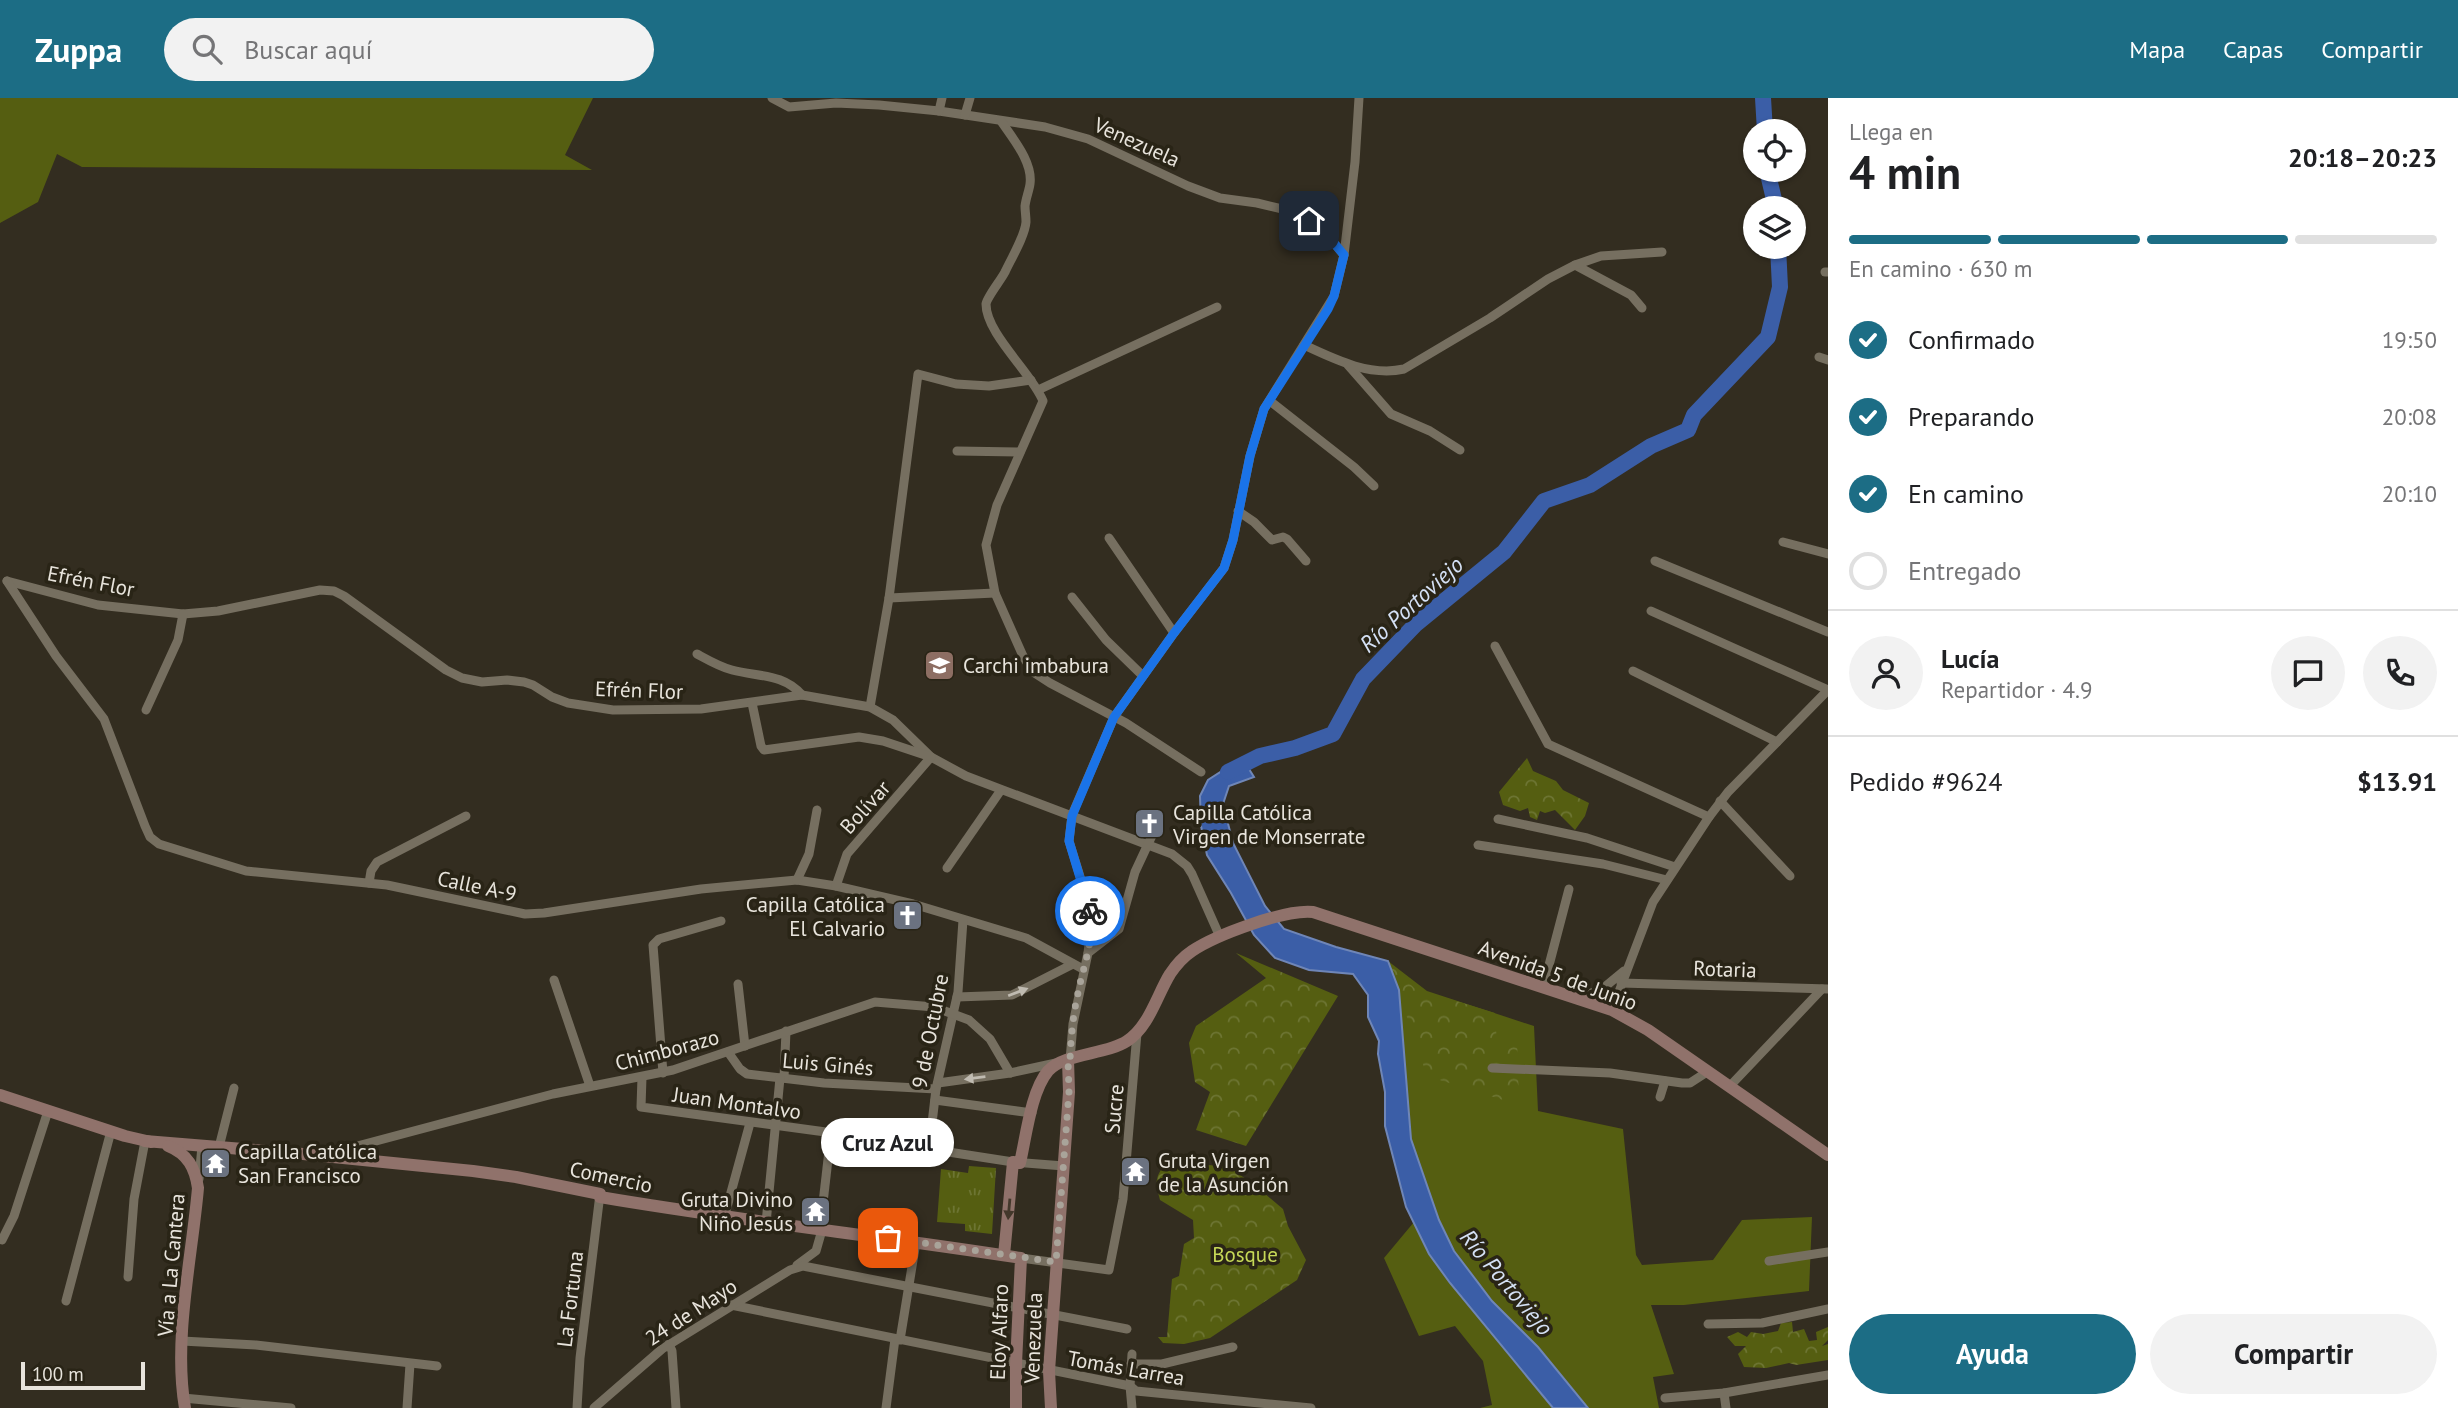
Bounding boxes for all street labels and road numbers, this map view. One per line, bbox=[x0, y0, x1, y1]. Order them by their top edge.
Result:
street label: Venezuela bbox=[1089, 111, 1184, 173]
street label: Efrén Flor bbox=[45, 559, 137, 603]
street label: Efrén Flor bbox=[594, 675, 684, 705]
street label: Bolívar bbox=[834, 775, 896, 839]
street label: Calle A-9 bbox=[435, 864, 519, 908]
street label: Avenida 5 de Junio bbox=[1475, 934, 1641, 1016]
street label: Rotaria bbox=[1693, 954, 1757, 984]
street label: 9 de Octubre bbox=[906, 971, 954, 1091]
street label: Chimborazo bbox=[612, 1023, 722, 1077]
street label: Luis Ginés bbox=[781, 1047, 875, 1081]
street label: Juan Montalvo bbox=[670, 1081, 803, 1125]
street label: Sucre bbox=[1098, 1083, 1130, 1135]
street label: Comercio bbox=[567, 1155, 655, 1199]
street label: Vía a La Cantera bbox=[151, 1192, 191, 1339]
street label: La Fortuna bbox=[551, 1249, 589, 1349]
street label: 24 de Mayo bbox=[640, 1272, 742, 1352]
street label: Eloy Alfaro bbox=[984, 1283, 1014, 1381]
street label: Venezuela bbox=[1018, 1292, 1048, 1385]
street label: Tomás Larrea bbox=[1065, 1344, 1187, 1392]

